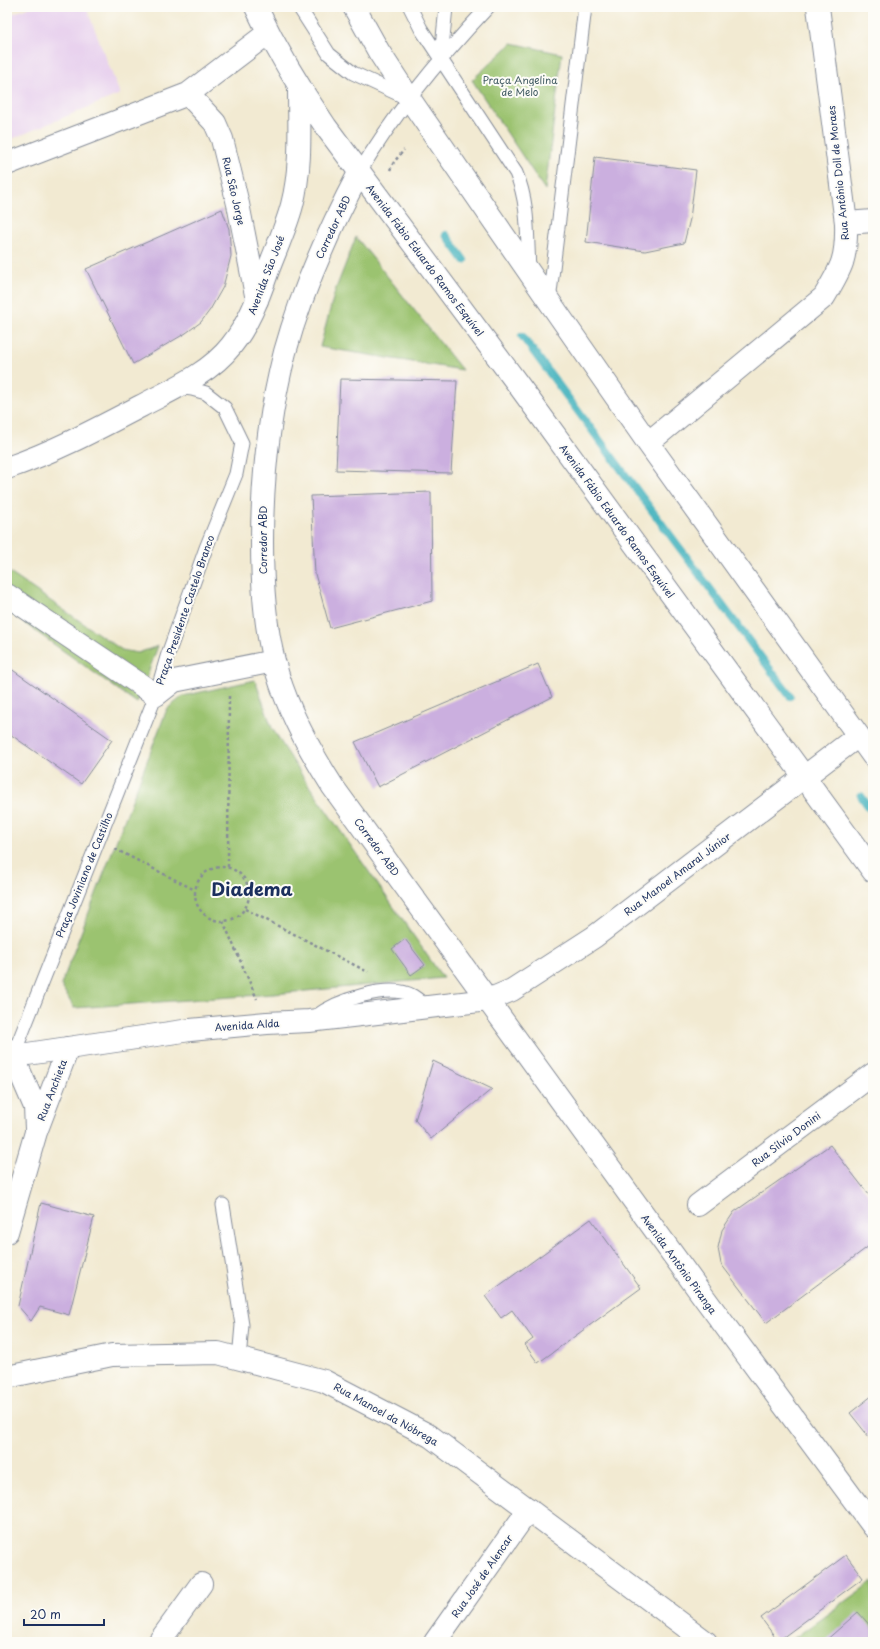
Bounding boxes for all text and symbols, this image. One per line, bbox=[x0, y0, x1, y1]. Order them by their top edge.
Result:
park label: Praça Angelina de Melo bbox=[482, 72, 558, 99]
street label: Rua Antônio Doll de Moraes bbox=[823, 105, 852, 241]
street label: Rua São Jorge bbox=[219, 155, 250, 227]
street label: Avenida Fábio Eduardo Ramos Esquível bbox=[363, 181, 488, 339]
street label: Corredor ABD bbox=[311, 192, 354, 261]
street label: Avenida São José bbox=[244, 233, 288, 317]
street label: Avenida Fábio Eduardo Ramos Esquível bbox=[556, 441, 679, 601]
street label: Corredor ABD bbox=[255, 505, 270, 574]
street label: Praça Presidente Castelo Branco bbox=[152, 532, 217, 687]
street label: Praça Joviniano de Castilho bbox=[51, 809, 116, 940]
street label: Corredor ABD bbox=[351, 815, 404, 879]
street label: Rua Manoel Amaral Júnior bbox=[620, 828, 733, 919]
district label: Diadema bbox=[211, 875, 293, 902]
street label: Avenida Alda bbox=[214, 1015, 281, 1034]
street label: Rua Anchieta bbox=[33, 1056, 70, 1123]
street label: Rua Sílvio Donini bbox=[748, 1108, 823, 1170]
street label: Avenida Antônio Piranga bbox=[638, 1211, 721, 1317]
street label: Rua Manoel da Nóbrega bbox=[331, 1379, 442, 1449]
street label: Rua José de Alencar bbox=[447, 1531, 516, 1620]
scale bar bbox=[24, 1601, 104, 1627]
text: 20 m bbox=[30, 1605, 61, 1623]

